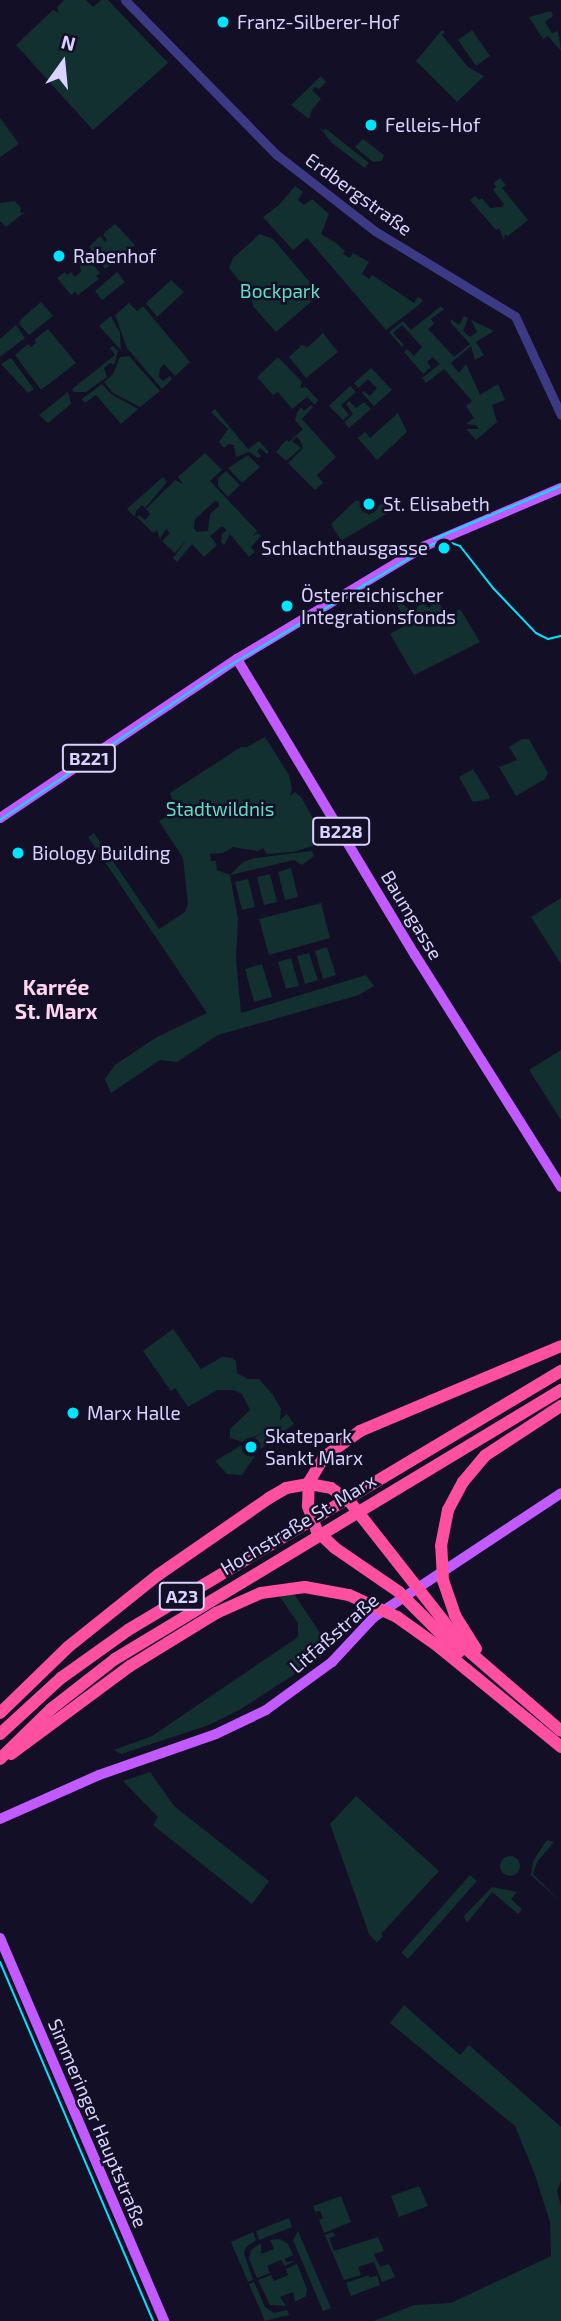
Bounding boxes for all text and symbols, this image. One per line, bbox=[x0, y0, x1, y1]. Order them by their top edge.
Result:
place label: Franz-Silberer-Hof bbox=[237, 11, 399, 33]
marker: Franz-Silberer-Hof bbox=[215, 14, 231, 30]
north arrow bbox=[28, 28, 98, 98]
text: N bbox=[59, 29, 78, 55]
place label: Felleis-Hof bbox=[385, 114, 480, 136]
marker: Felleis-Hof bbox=[363, 117, 379, 133]
street label: Erdbergstraße bbox=[301, 148, 417, 240]
place label: Rabenhof bbox=[73, 245, 156, 267]
marker: Rabenhof bbox=[51, 248, 67, 264]
park label: Bockpark bbox=[240, 280, 320, 302]
place label: St. Elisabeth bbox=[383, 493, 490, 515]
marker: St. Elisabeth bbox=[361, 496, 377, 512]
place label: Schlachthausgasse bbox=[261, 537, 428, 559]
marker: Schlachthausgasse bbox=[434, 538, 454, 558]
place label: Österreichischer Integrationsfonds bbox=[301, 584, 456, 628]
marker: Österreichischer Integrationsfonds bbox=[279, 598, 295, 614]
road number: B221 bbox=[61, 744, 117, 772]
park label: Stadtwildnis bbox=[166, 798, 274, 820]
road number: B228 bbox=[311, 816, 371, 846]
place label: Biology Building bbox=[32, 842, 171, 864]
marker: Biology Building bbox=[10, 845, 26, 861]
street label: Baumgasse bbox=[376, 866, 448, 964]
district label: Karrée St. Marx bbox=[15, 974, 97, 1024]
place label: Marx Halle bbox=[87, 1402, 181, 1424]
marker: Marx Halle bbox=[65, 1405, 81, 1421]
place label: Skatepark Sankt Marx bbox=[265, 1425, 363, 1469]
marker: Skatepark Sankt Marx bbox=[243, 1439, 259, 1455]
street label: Hochstraße St. Marx bbox=[216, 1469, 380, 1579]
road number: A23 bbox=[158, 1582, 206, 1610]
street label: Litfaßstraße bbox=[285, 1588, 383, 1678]
street label: Simmeringer Hauptstraße bbox=[44, 2015, 152, 2231]

